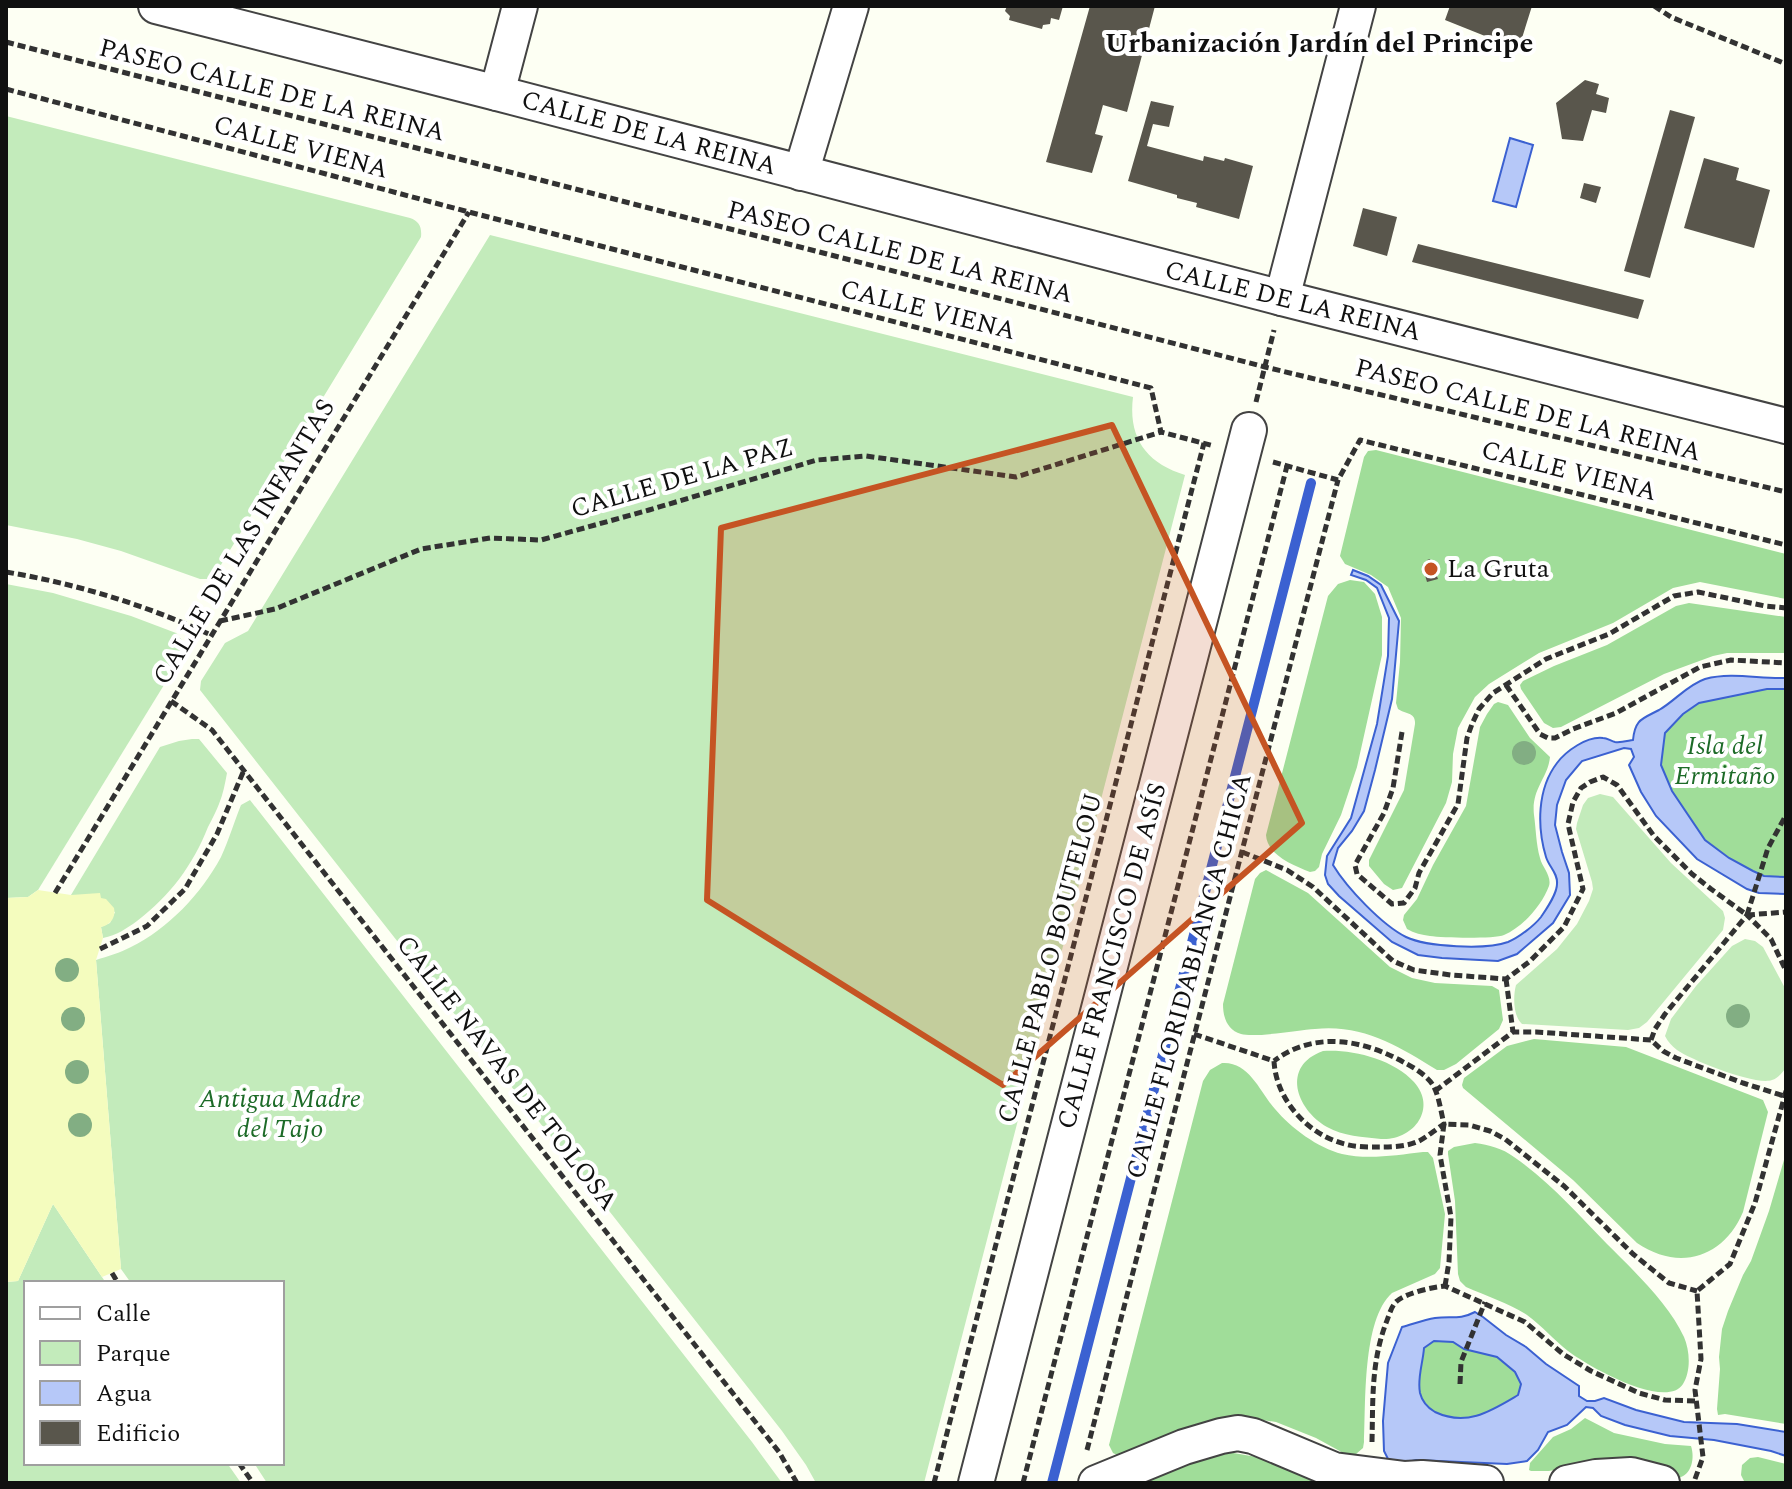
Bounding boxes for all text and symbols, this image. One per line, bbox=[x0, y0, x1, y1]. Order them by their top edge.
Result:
district label: Urbanización Jardín del Principe bbox=[1105, 22, 1533, 65]
street label: PASEO CALLE DE LA REINA bbox=[95, 28, 449, 152]
street label: CALLE DE LA REINA bbox=[517, 80, 781, 186]
street label: CALLE VIENA bbox=[209, 104, 393, 190]
street label: PASEO CALLE DE LA REINA bbox=[723, 190, 1077, 314]
street label: CALLE DE LA REINA bbox=[1161, 250, 1425, 352]
street label: CALLE VIENA bbox=[836, 269, 1020, 351]
street label: PASEO CALLE DE LA REINA bbox=[1351, 348, 1705, 472]
street label: CALLE DE LAS INFANTAS bbox=[142, 391, 346, 693]
street label: CALLE DE LA PAZ bbox=[566, 427, 798, 529]
street label: CALLE VIENA bbox=[1477, 430, 1661, 512]
place label: La Gruta bbox=[1447, 549, 1550, 589]
marker: La Gruta bbox=[1422, 560, 1440, 578]
park label: Isla del Ermitaño bbox=[1675, 726, 1775, 796]
street label: CALLE FLORIDABLANCA CHICA bbox=[1115, 769, 1263, 1183]
street label: CALLE FRANCISCO DE ASÍS bbox=[1046, 778, 1178, 1134]
street label: CALLE PABLO BOUTELOU bbox=[987, 789, 1113, 1127]
street label: CALLE NAVAS DE TOLOSA bbox=[386, 926, 628, 1220]
park label: Antigua Madre del Tajo bbox=[198, 1079, 361, 1149]
legend bbox=[24, 1281, 284, 1465]
text: Calle bbox=[96, 1296, 151, 1332]
text: Parque bbox=[96, 1336, 171, 1372]
text: Agua bbox=[96, 1376, 152, 1412]
text: Edificio bbox=[96, 1416, 180, 1452]

